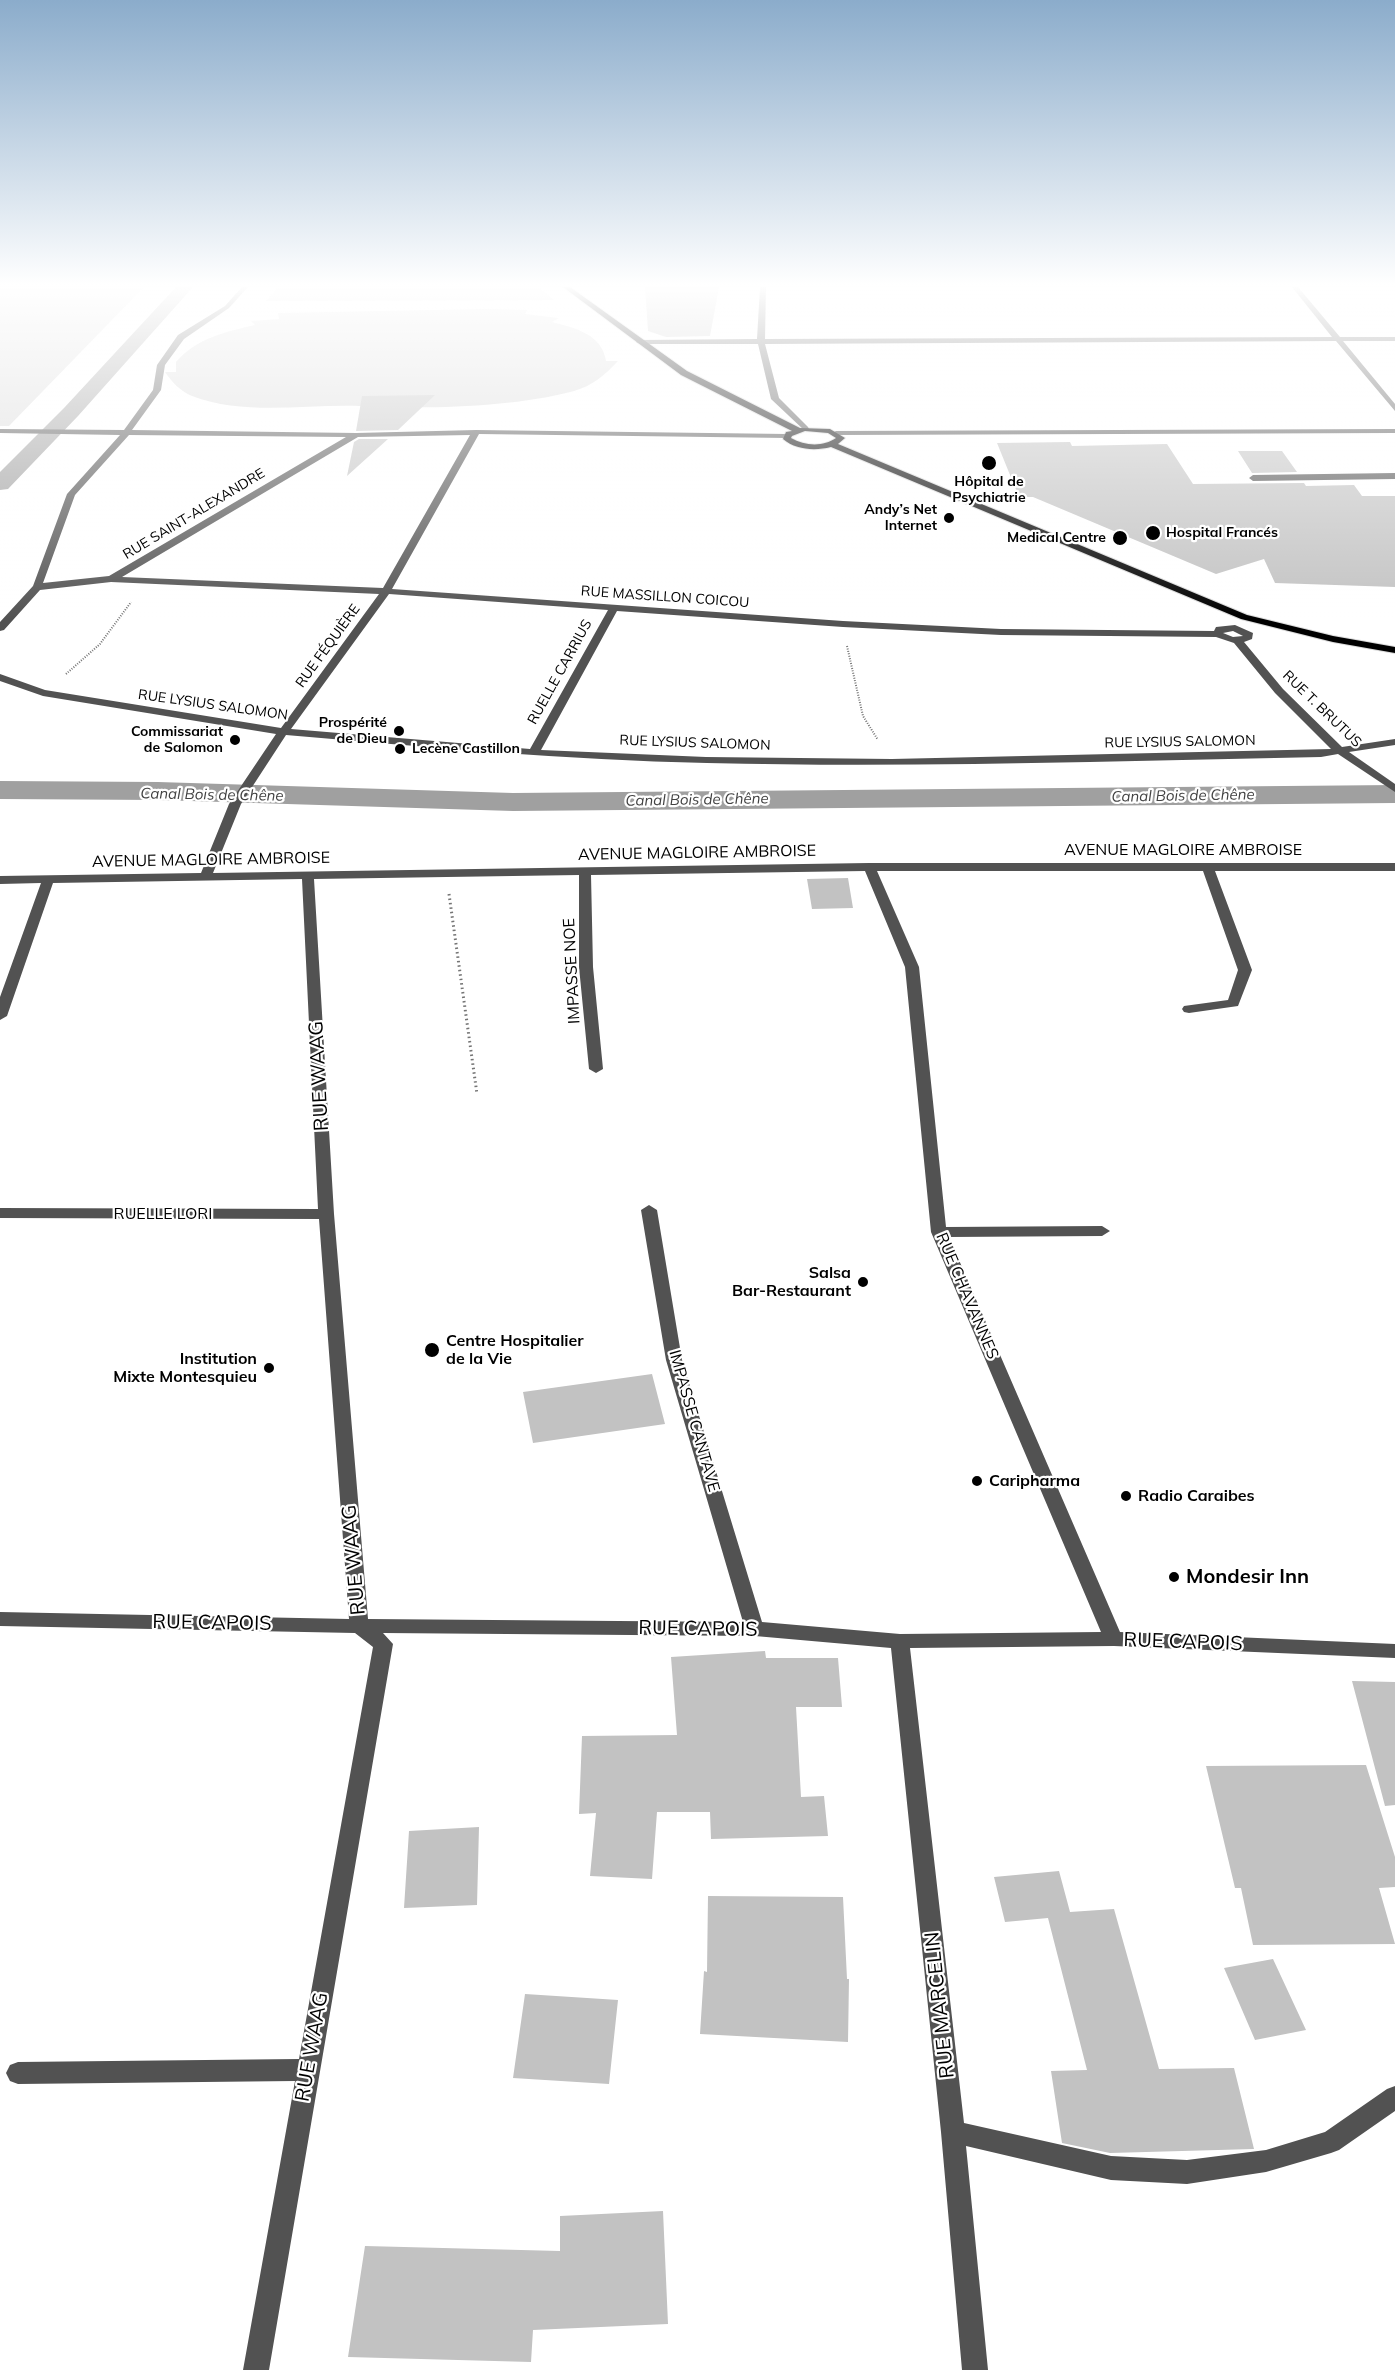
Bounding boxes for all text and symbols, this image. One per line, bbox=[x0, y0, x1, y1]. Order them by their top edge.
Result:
marker: Hôpital de Psychiatrie bbox=[980, 454, 998, 472]
street label: RUE SAINT-ALEXANDRE bbox=[120, 465, 268, 563]
place label: Hôpital de Psychiatrie bbox=[952, 474, 1026, 506]
place label: Andy’s Net Internet bbox=[864, 502, 937, 534]
marker: Andy’s Net Internet bbox=[942, 511, 956, 525]
marker: Hospital Francés bbox=[1144, 524, 1162, 542]
place label: Hospital Francés bbox=[1166, 525, 1278, 541]
marker: Medical Centre bbox=[1111, 529, 1129, 547]
place label: Medical Centre bbox=[1007, 530, 1106, 546]
street label: RUE MASSILLON COICOU bbox=[580, 583, 750, 611]
street label: RUE FÉQUIÈRE bbox=[292, 601, 364, 691]
street label: RUELLE CARRIUS bbox=[524, 617, 596, 727]
street label: RUE T. BRUTUS bbox=[1279, 667, 1365, 751]
street label: RUE LYSIUS SALOMON bbox=[137, 686, 289, 724]
place label: Prospérité de Dieu bbox=[319, 715, 387, 748]
place label: Commissariat de Salomon bbox=[131, 724, 223, 756]
marker: Prospérité de Dieu bbox=[392, 724, 406, 738]
street label: RUE LYSIUS SALOMON bbox=[619, 732, 771, 754]
street label: RUE LYSIUS SALOMON bbox=[1104, 732, 1256, 752]
marker: Commissariat de Salomon bbox=[228, 733, 242, 747]
place label: Lecène Castillon bbox=[412, 741, 520, 757]
marker: Lecène Castillon bbox=[393, 742, 407, 756]
water label: Canal Bois de Chêne bbox=[140, 785, 284, 805]
water label: Canal Bois de Chêne bbox=[1111, 786, 1255, 806]
water label: Canal Bois de Chêne bbox=[625, 790, 769, 810]
street label: AVENUE MAGLOIRE AMBROISE bbox=[1064, 840, 1302, 860]
street label: AVENUE MAGLOIRE AMBROISE bbox=[578, 841, 816, 865]
street label: AVENUE MAGLOIRE AMBROISE bbox=[92, 848, 330, 872]
street label: IMPASSE NOE bbox=[560, 918, 584, 1024]
street label: RUE WAAG bbox=[304, 1020, 334, 1132]
street label: RUELLE LORI bbox=[114, 1204, 212, 1224]
street label: RUE CHAVANNES bbox=[932, 1230, 1002, 1362]
place label: Salsa Bar-Restaurant bbox=[732, 1263, 851, 1301]
marker: Salsa Bar-Restaurant bbox=[856, 1275, 870, 1289]
place label: Centre Hospitalier de la Vie bbox=[446, 1331, 584, 1369]
marker: Centre Hospitalier de la Vie bbox=[423, 1341, 441, 1359]
street label: IMPASSE CANTAVE bbox=[665, 1348, 723, 1494]
place label: Institution Mixte Montesquieu bbox=[113, 1349, 257, 1387]
marker: Institution Mixte Montesquieu bbox=[262, 1361, 276, 1375]
place label: Caripharma bbox=[989, 1471, 1080, 1491]
marker: Caripharma bbox=[970, 1474, 984, 1488]
place label: Radio Caraibes bbox=[1138, 1486, 1255, 1506]
marker: Radio Caraibes bbox=[1119, 1489, 1133, 1503]
street label: RUE WAAG bbox=[337, 1504, 371, 1616]
place label: Mondesir Inn bbox=[1186, 1565, 1309, 1589]
marker: Mondesir Inn bbox=[1167, 1570, 1181, 1584]
street label: RUE CAPOIS bbox=[152, 1610, 272, 1636]
street label: RUE CAPOIS bbox=[638, 1616, 758, 1642]
street label: RUE CAPOIS bbox=[1123, 1628, 1243, 1656]
street label: RUE MARCELIN bbox=[920, 1930, 960, 2080]
street label: RUE WAAG bbox=[291, 1991, 333, 2103]

